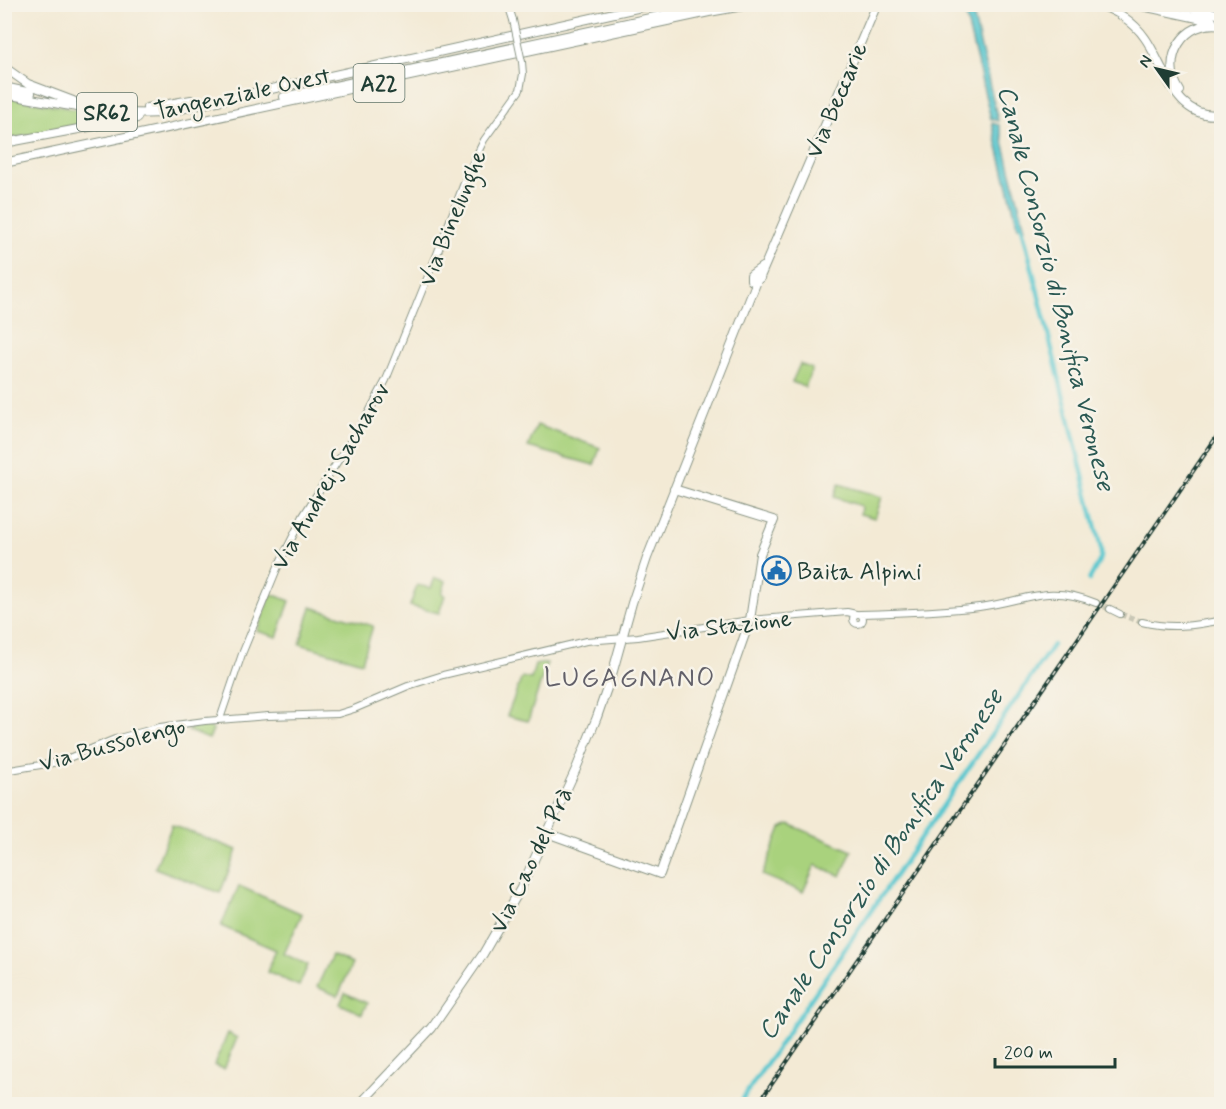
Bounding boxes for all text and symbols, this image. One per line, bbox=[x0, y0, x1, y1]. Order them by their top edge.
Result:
street label: Via Beccarie bbox=[799, 38, 876, 163]
north arrow bbox=[1127, 39, 1187, 99]
text: N bbox=[1134, 51, 1157, 72]
street label: Tangenziale Ovest bbox=[152, 61, 334, 130]
road number: A22 bbox=[354, 64, 404, 102]
water label: Canale Consorzio di Bonifica Veronese bbox=[988, 82, 1122, 496]
road number: SR62 bbox=[77, 93, 137, 131]
street label: Via Binelunghe bbox=[412, 146, 498, 292]
street label: Via Andreij Sacharov bbox=[265, 377, 398, 576]
public building icon: Baita Alpini bbox=[760, 555, 792, 587]
place label: Baita Alpini bbox=[797, 557, 922, 588]
street label: Via Stazione bbox=[665, 603, 794, 650]
district label: LUGAGNANO bbox=[544, 661, 716, 696]
water label: Canale Consorzio di Bonifica Veronese bbox=[751, 682, 1013, 1047]
street label: Via Bussolengo bbox=[36, 711, 190, 782]
street label: Via Cao del Prà bbox=[484, 783, 581, 939]
scale bar bbox=[995, 1031, 1115, 1069]
text: 200 m bbox=[1004, 1041, 1053, 1065]

